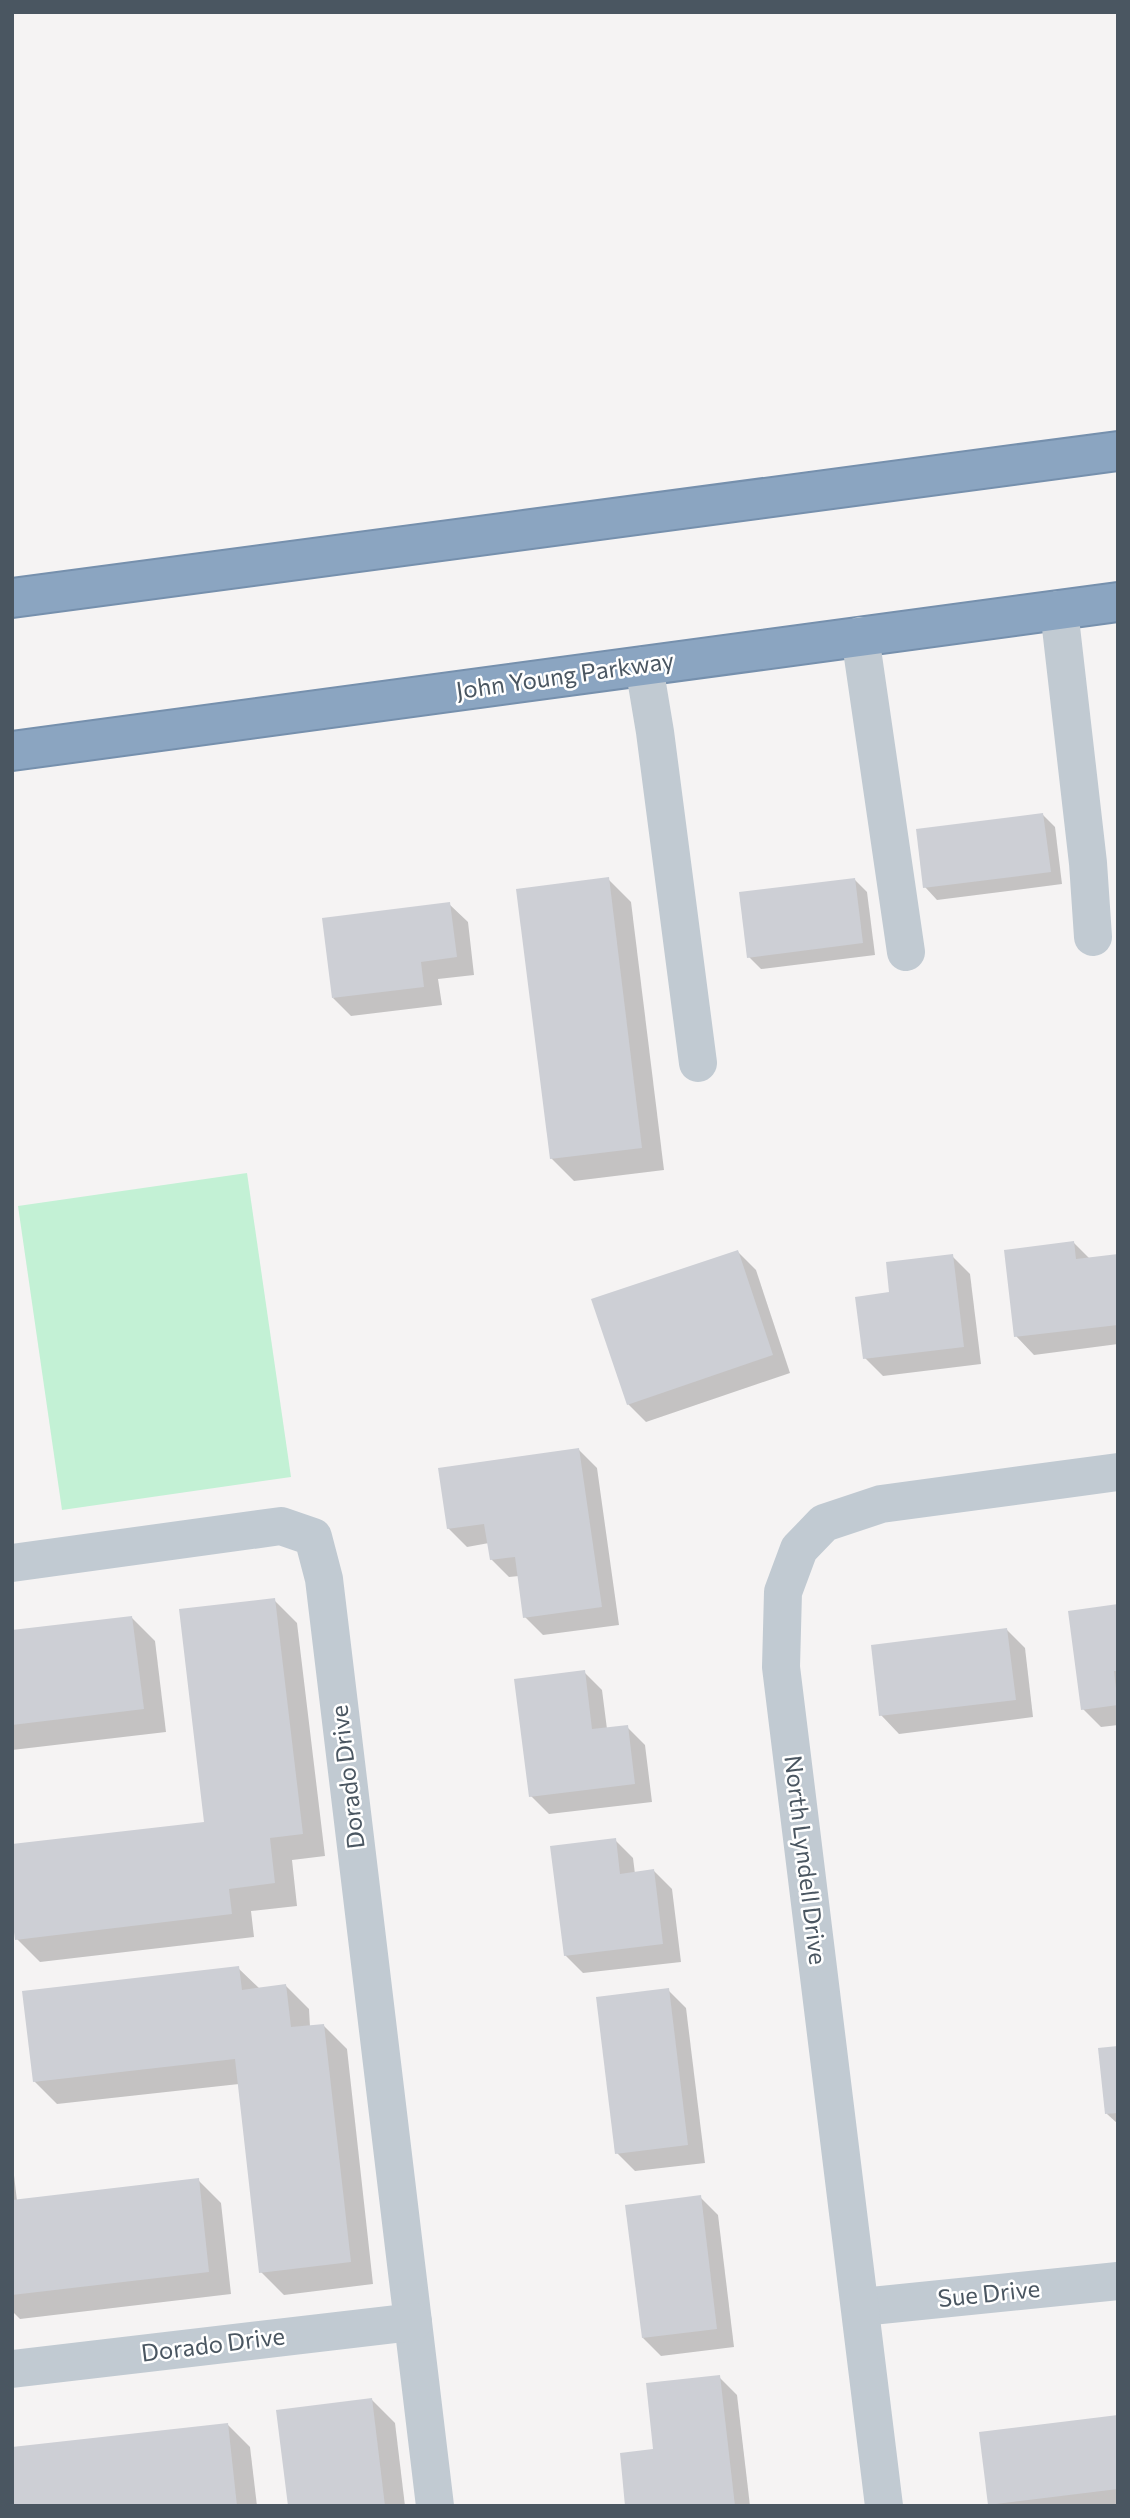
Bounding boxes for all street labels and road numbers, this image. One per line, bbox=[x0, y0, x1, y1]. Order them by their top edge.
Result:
street label: John Young Parkway bbox=[454, 645, 676, 704]
street label: Dorado Drive bbox=[323, 1704, 370, 1851]
street label: North Lyndell Drive bbox=[779, 1753, 834, 1966]
street label: Sue Drive bbox=[936, 2273, 1041, 2312]
street label: Dorado Drive bbox=[139, 2320, 286, 2367]

